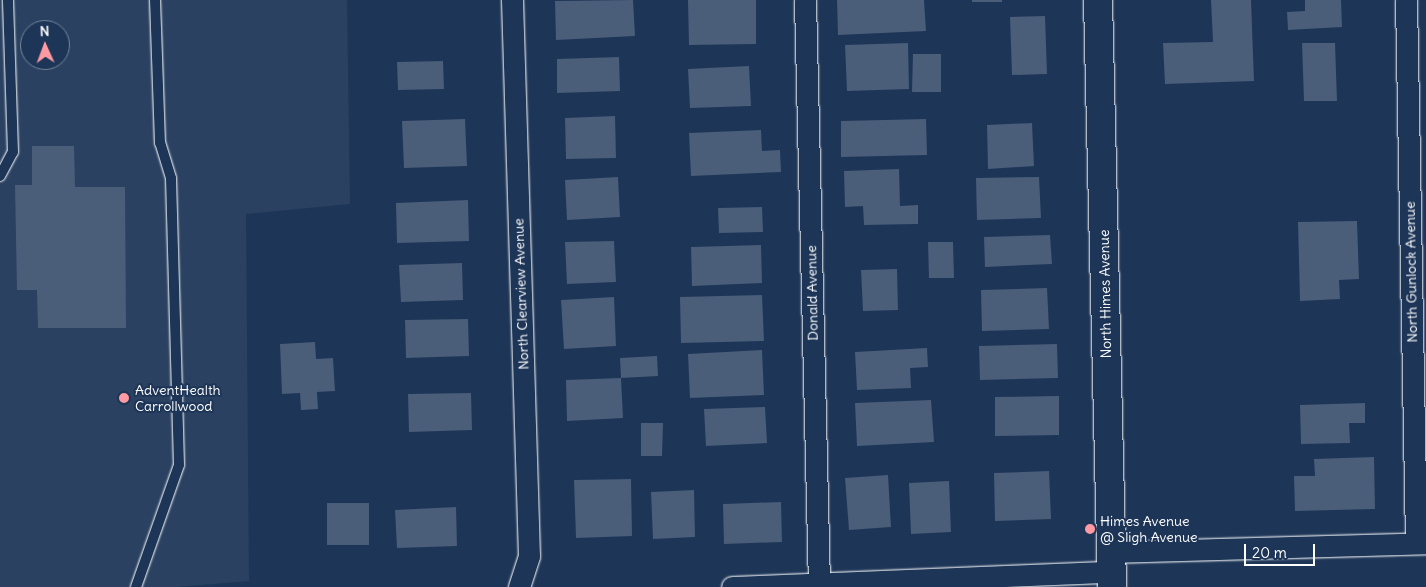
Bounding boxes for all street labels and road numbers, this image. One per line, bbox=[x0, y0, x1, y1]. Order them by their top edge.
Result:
street label: North Gunlock Avenue bbox=[1401, 201, 1421, 343]
street label: North Clearview Avenue bbox=[510, 218, 532, 370]
street label: North Himes Avenue bbox=[1095, 229, 1115, 359]
street label: Donald Avenue bbox=[803, 245, 821, 341]

